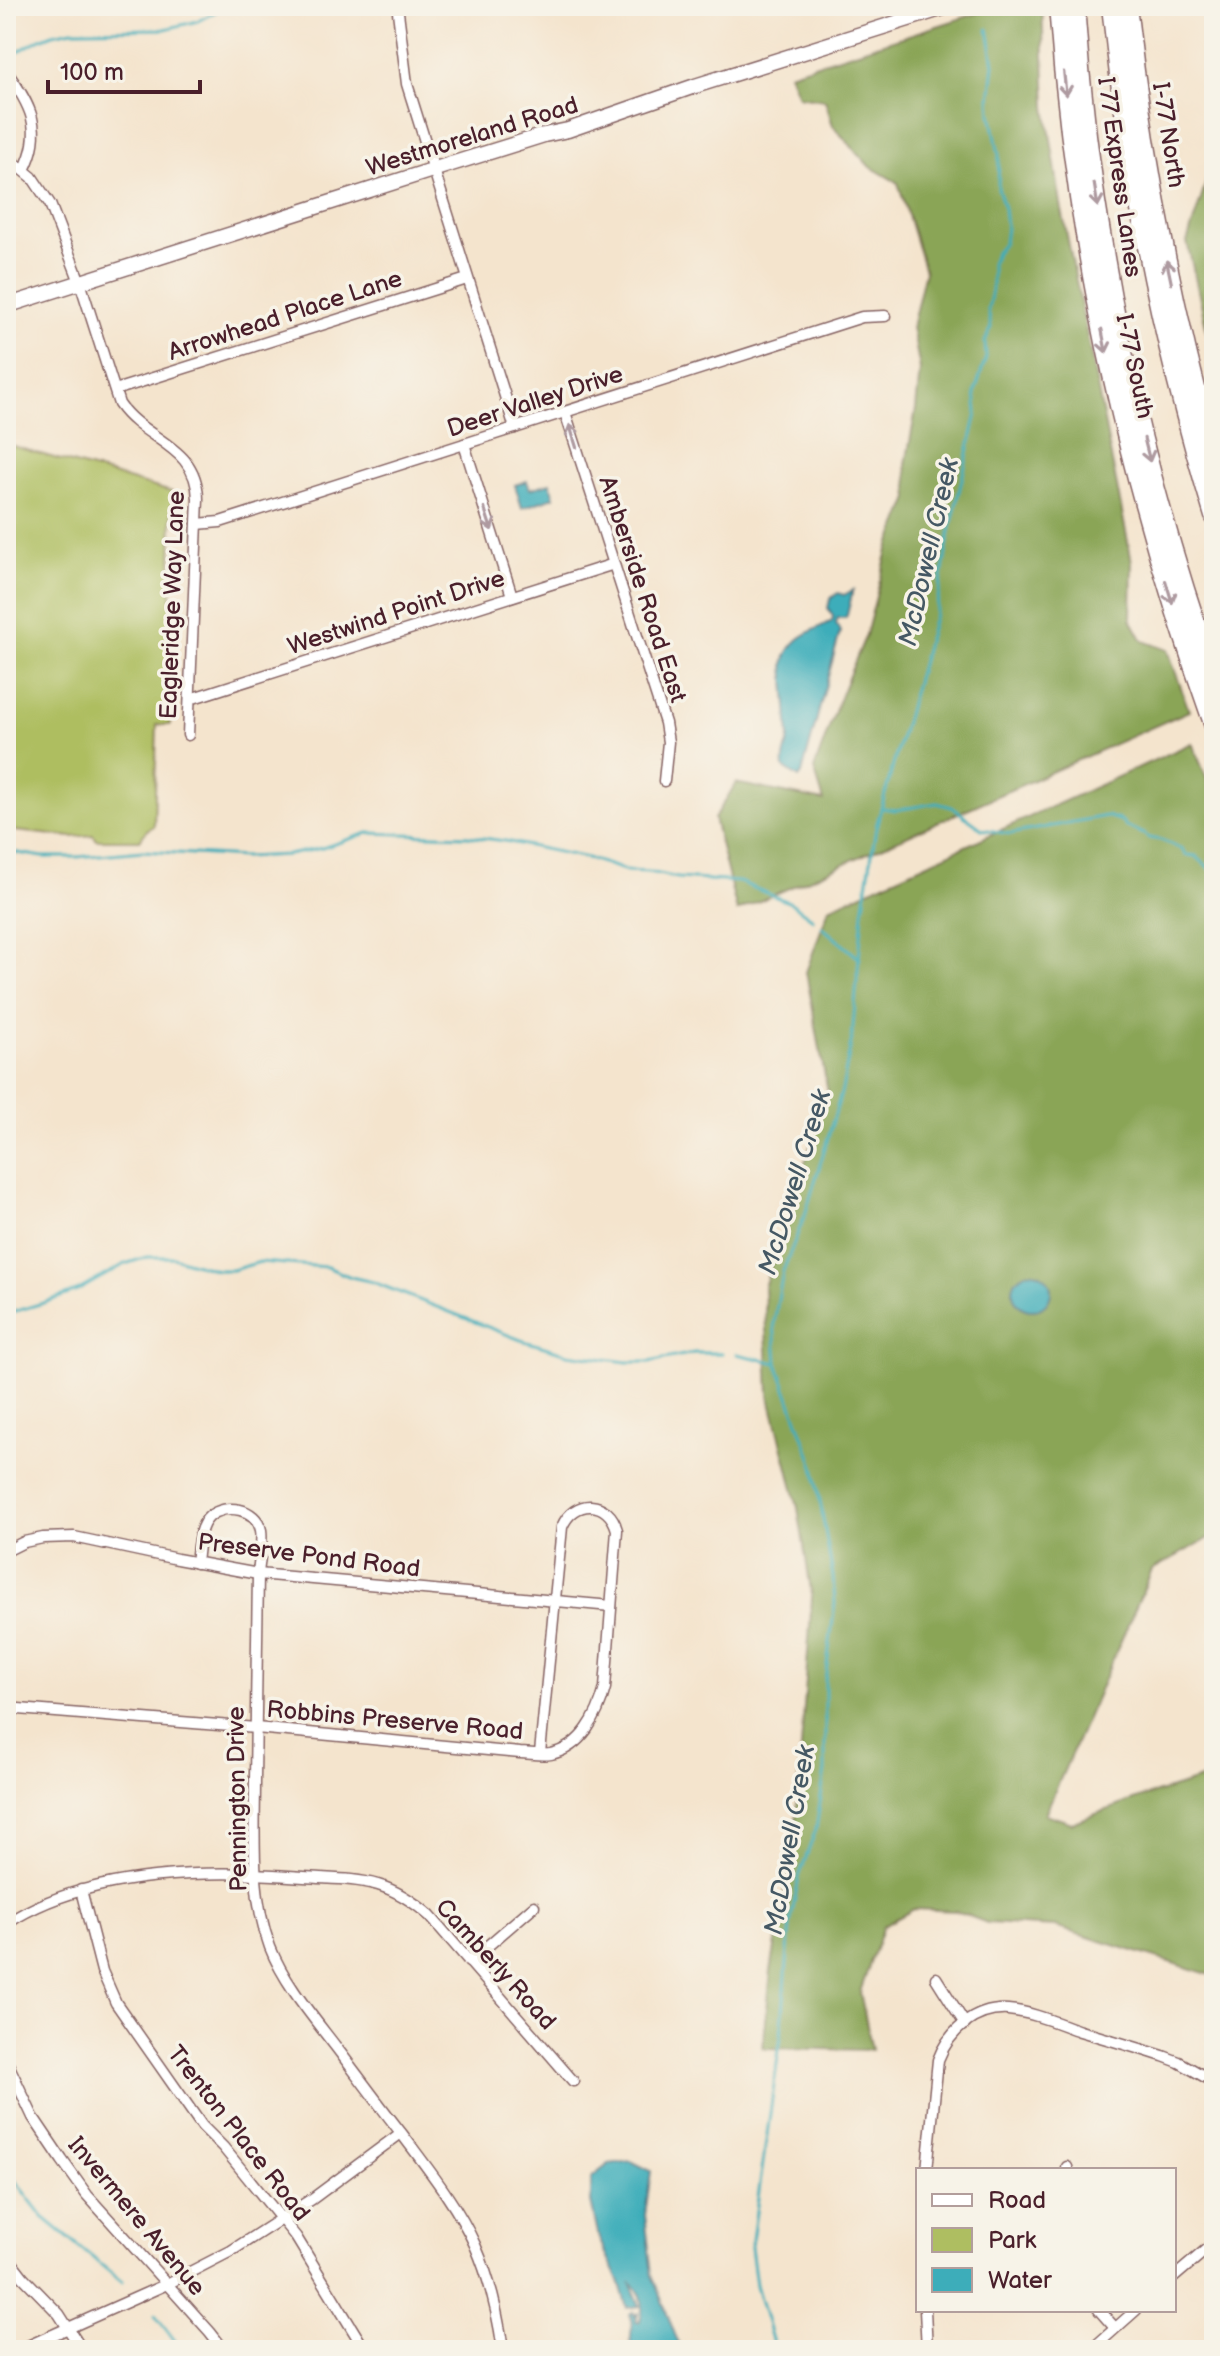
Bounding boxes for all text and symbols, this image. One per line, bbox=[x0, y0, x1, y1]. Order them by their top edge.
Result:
scale bar bbox=[48, 44, 200, 94]
text: 100 m bbox=[60, 58, 124, 87]
one-way arrow bbox=[1057, 70, 1072, 97]
street label: I 77 Express Lanes bbox=[1091, 75, 1148, 279]
street label: I-77 North bbox=[1146, 80, 1191, 190]
street label: Westmoreland Road bbox=[362, 90, 582, 183]
one-way arrow bbox=[1089, 182, 1104, 207]
one-way arrow bbox=[1161, 260, 1176, 286]
street label: Arrowhead Place Lane bbox=[165, 264, 406, 367]
street label: I-77 South bbox=[1109, 311, 1160, 421]
one-way arrow bbox=[1098, 327, 1113, 353]
street label: Deer Valley Drive bbox=[444, 359, 627, 444]
one-way arrow bbox=[565, 424, 580, 450]
one-way arrow bbox=[1140, 436, 1155, 462]
water label: McDowell Creek bbox=[893, 454, 966, 649]
street label: Amberside Road East bbox=[592, 472, 693, 707]
street label: Eagleridge Way Lane bbox=[154, 490, 191, 720]
one-way arrow bbox=[481, 506, 496, 531]
street label: Westwind Point Drive bbox=[284, 564, 508, 661]
one-way arrow bbox=[1162, 579, 1177, 605]
water label: McDowell Creek bbox=[753, 1085, 839, 1279]
street label: Preserve Pond Road bbox=[196, 1527, 422, 1584]
street label: Robbins Preserve Road bbox=[265, 1695, 524, 1746]
street label: Pennington Drive bbox=[221, 1706, 254, 1892]
water label: McDowell Creek bbox=[759, 1742, 823, 1937]
street label: Camberly Road bbox=[429, 1893, 562, 2036]
street label: Trenton Place Road bbox=[161, 2040, 316, 2227]
street label: Invermere Avenue bbox=[62, 2131, 212, 2302]
legend bbox=[916, 2168, 1176, 2312]
text: Road bbox=[988, 2186, 1046, 2215]
text: Park bbox=[988, 2226, 1036, 2255]
text: Water bbox=[988, 2266, 1052, 2295]

